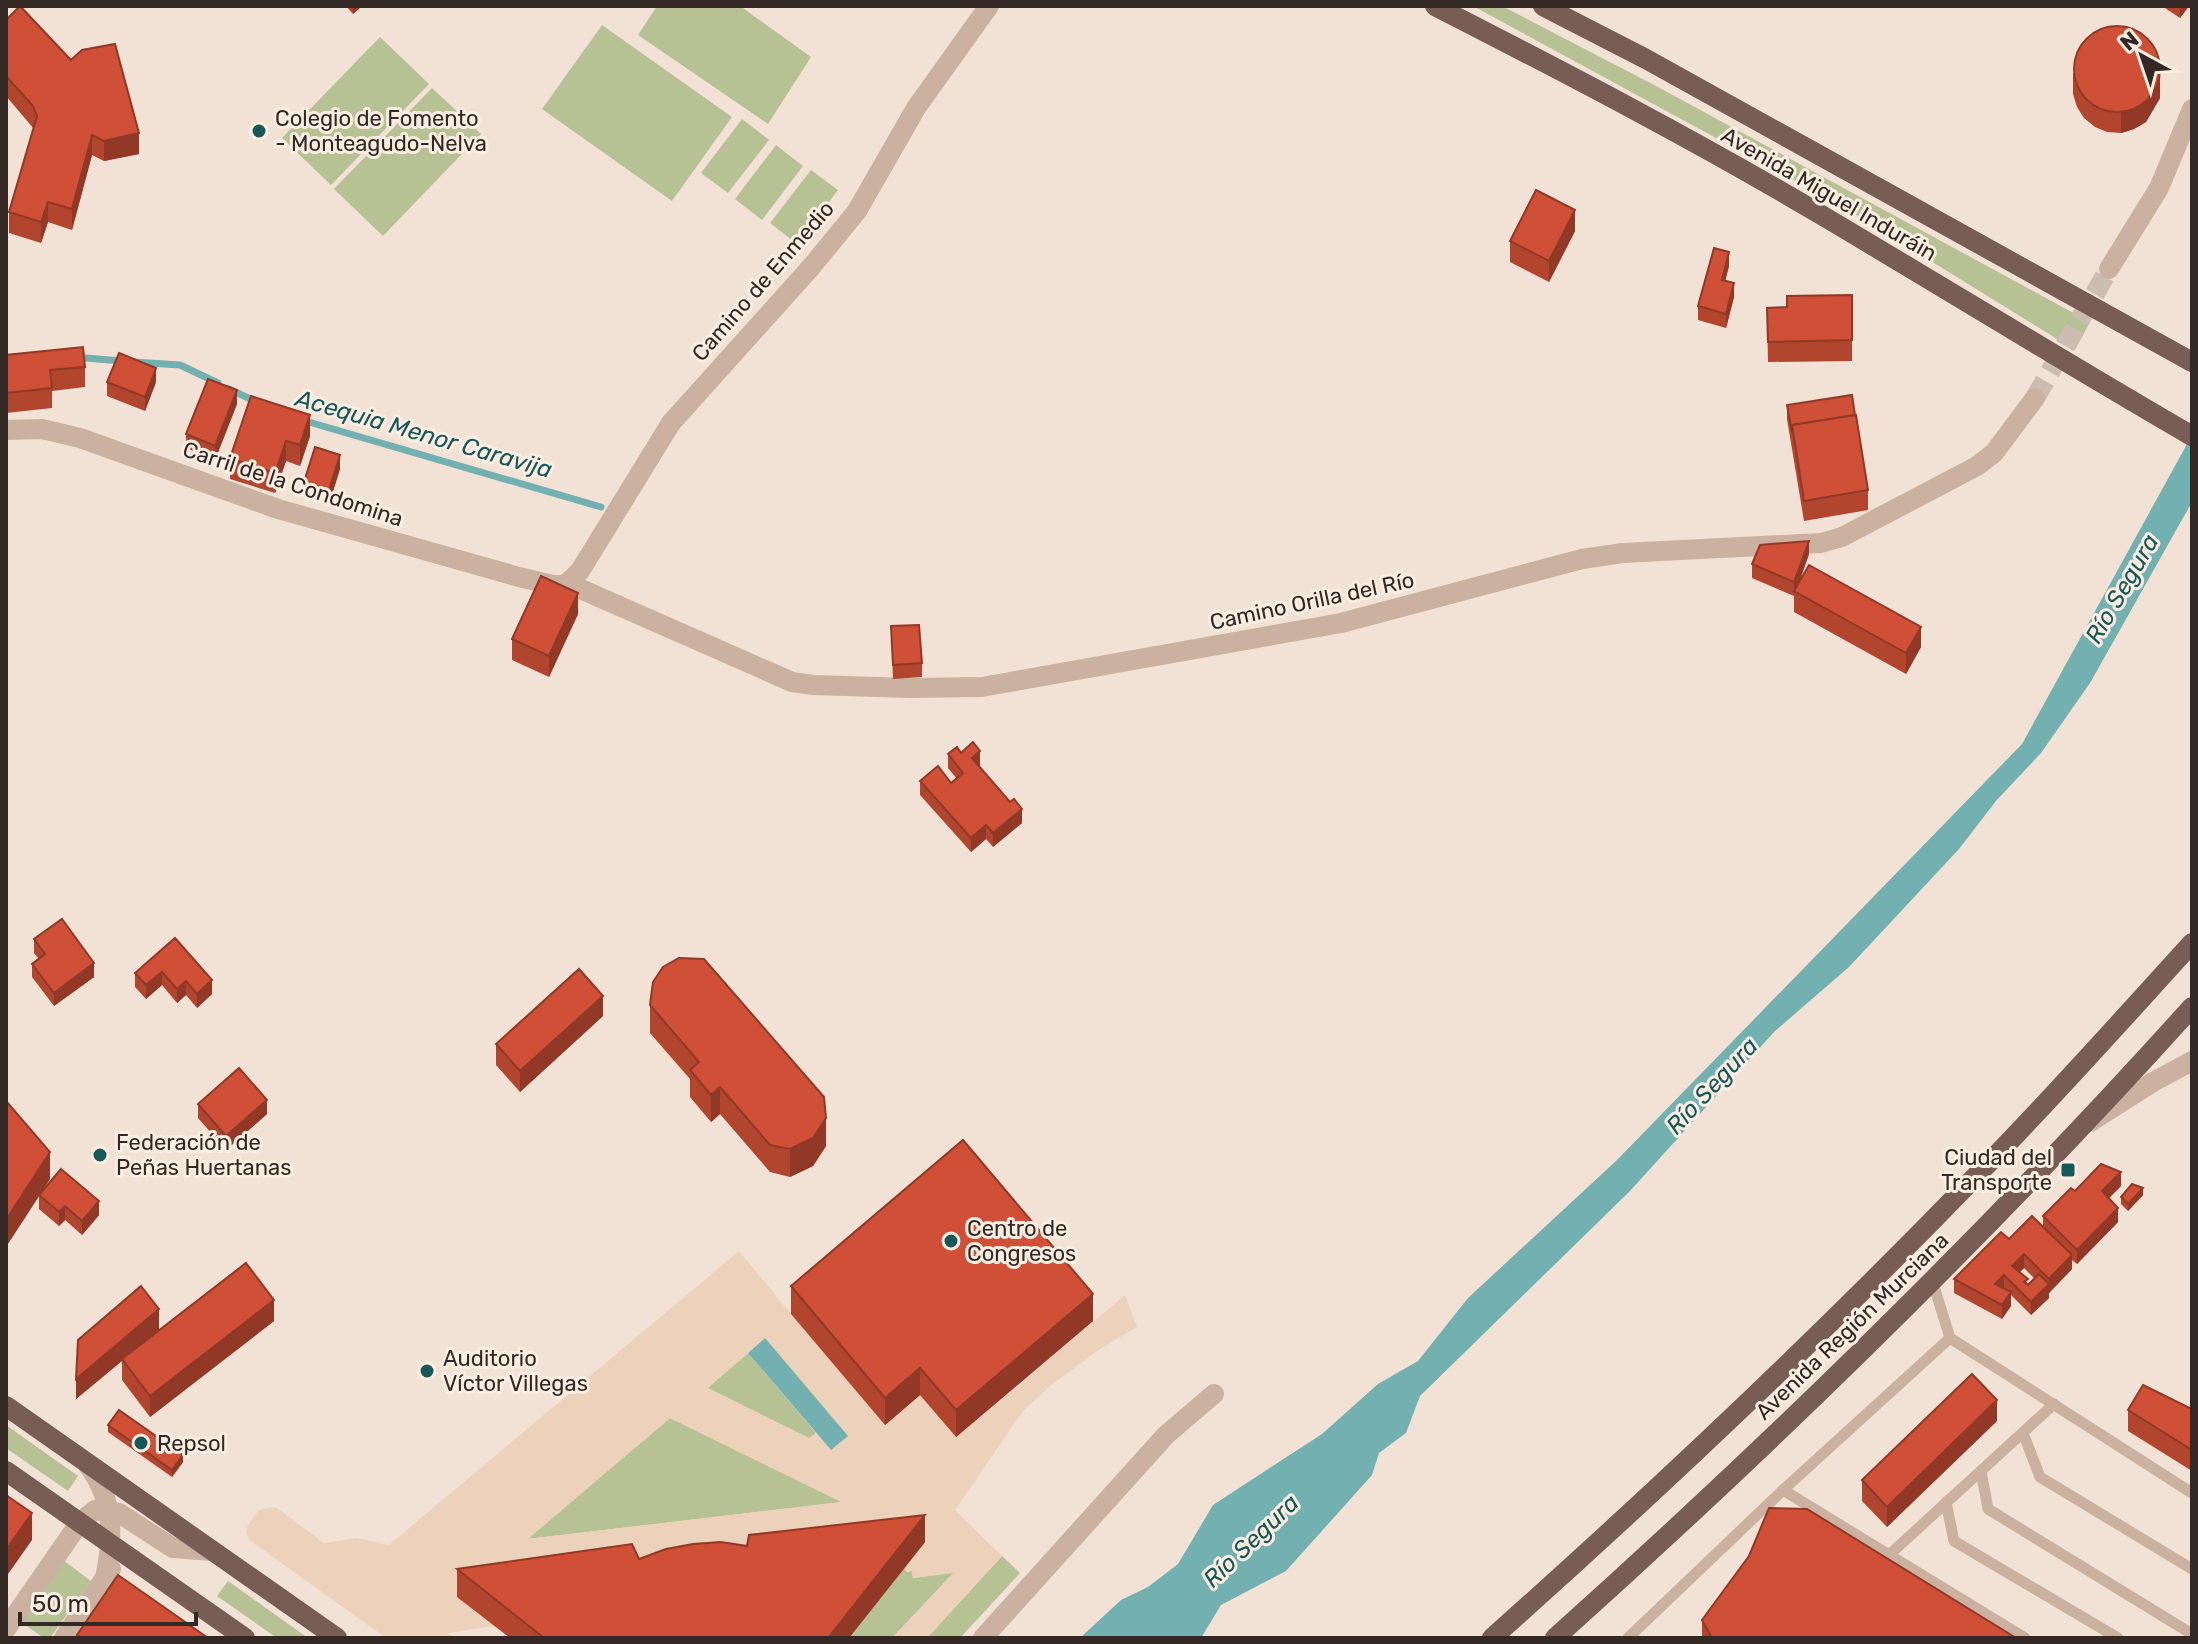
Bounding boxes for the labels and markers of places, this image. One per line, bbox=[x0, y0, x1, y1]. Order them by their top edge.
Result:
place label: Colegio de Fomento - Monteagudo-Nelva bbox=[275, 105, 487, 157]
marker: Colegio de Fomento - Monteagudo-Nelva bbox=[250, 122, 268, 140]
place label: Federación de Peñas Huertanas bbox=[116, 1129, 291, 1181]
place label: Ciudad del Transporte bbox=[1941, 1144, 2052, 1196]
marker: Federación de Peñas Huertanas bbox=[91, 1146, 109, 1164]
marker: Ciudad del Transporte bbox=[2059, 1161, 2077, 1179]
place label: Centro de Congresos bbox=[967, 1215, 1076, 1267]
marker: Centro de Congresos bbox=[942, 1232, 960, 1250]
place label: Auditorio Víctor Villegas bbox=[443, 1345, 588, 1397]
marker: Auditorio Víctor Villegas bbox=[418, 1362, 436, 1380]
place label: Repsol bbox=[157, 1430, 226, 1457]
marker: Repsol bbox=[132, 1434, 150, 1452]

